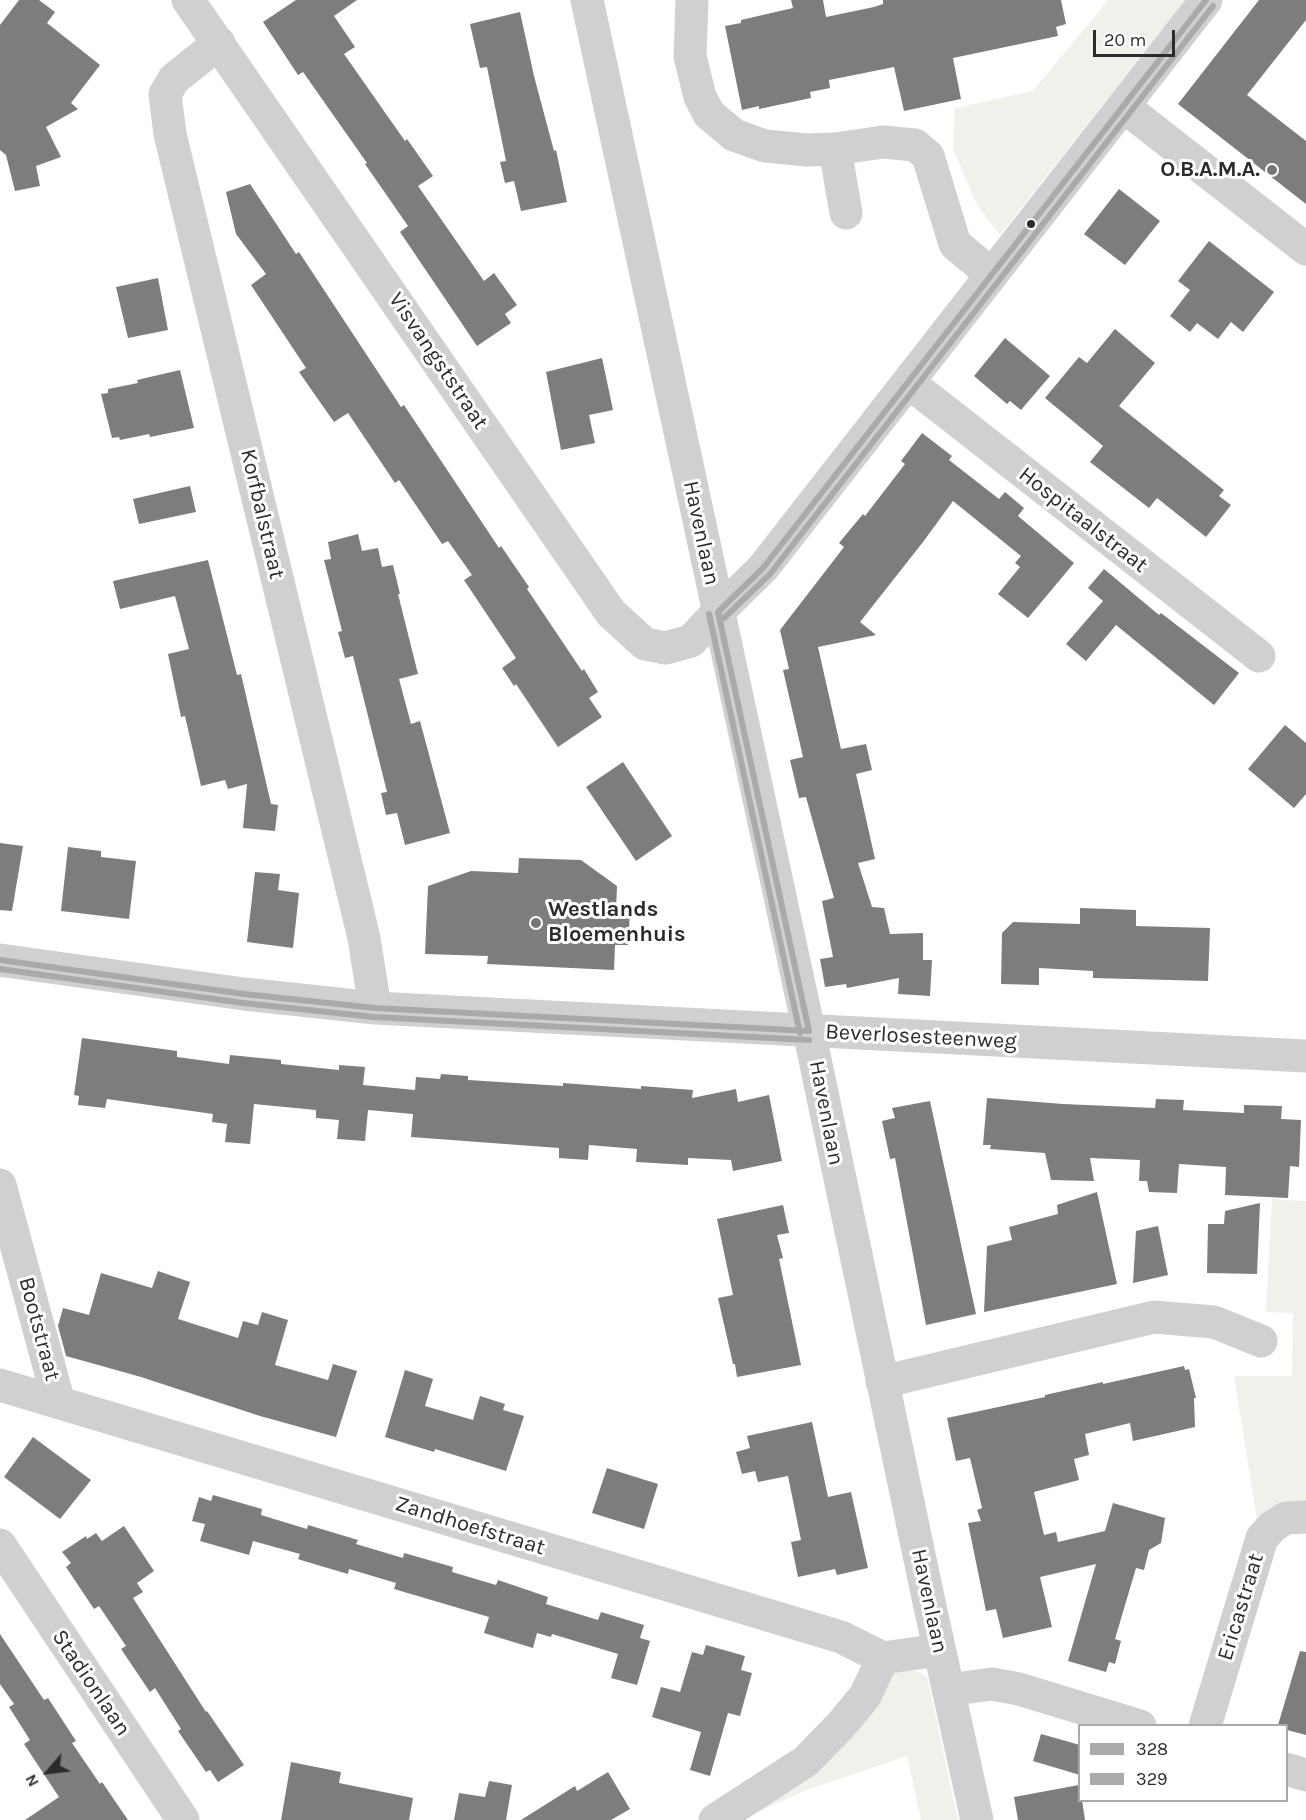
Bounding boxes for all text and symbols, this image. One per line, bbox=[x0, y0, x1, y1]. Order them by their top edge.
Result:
scale bar bbox=[1096, 18, 1178, 56]
text: 20 m bbox=[1104, 29, 1146, 51]
place label: O.B.A.M.A. bbox=[1160, 157, 1260, 183]
marker: O.B.A.M.A. bbox=[1265, 163, 1279, 177]
unlabelled marker bbox=[1025, 218, 1037, 230]
street label: Visvangststraat bbox=[382, 288, 494, 434]
street label: Korfbalstraat bbox=[234, 446, 290, 582]
street label: Hospitaalstraat bbox=[1013, 461, 1153, 579]
street label: Havenlaan bbox=[677, 478, 725, 588]
place label: Westlands Bloemenhuis bbox=[548, 897, 686, 948]
marker: Westlands Bloemenhuis bbox=[529, 916, 543, 930]
street label: Beverlosesteenweg bbox=[825, 1019, 1017, 1055]
street label: Havenlaan bbox=[803, 1058, 849, 1168]
street label: Bootstraat bbox=[12, 1274, 66, 1384]
street label: Zandhoefstraat bbox=[392, 1491, 548, 1561]
street label: Havenlaan bbox=[905, 1546, 953, 1656]
street label: Ericastraat bbox=[1212, 1550, 1270, 1664]
street label: Stadionlaan bbox=[46, 1625, 136, 1741]
legend bbox=[1078, 1724, 1288, 1802]
text: 328 bbox=[1136, 1738, 1168, 1760]
north arrow bbox=[18, 1742, 78, 1802]
text: 329 bbox=[1136, 1768, 1168, 1790]
text: N bbox=[21, 1771, 43, 1790]

